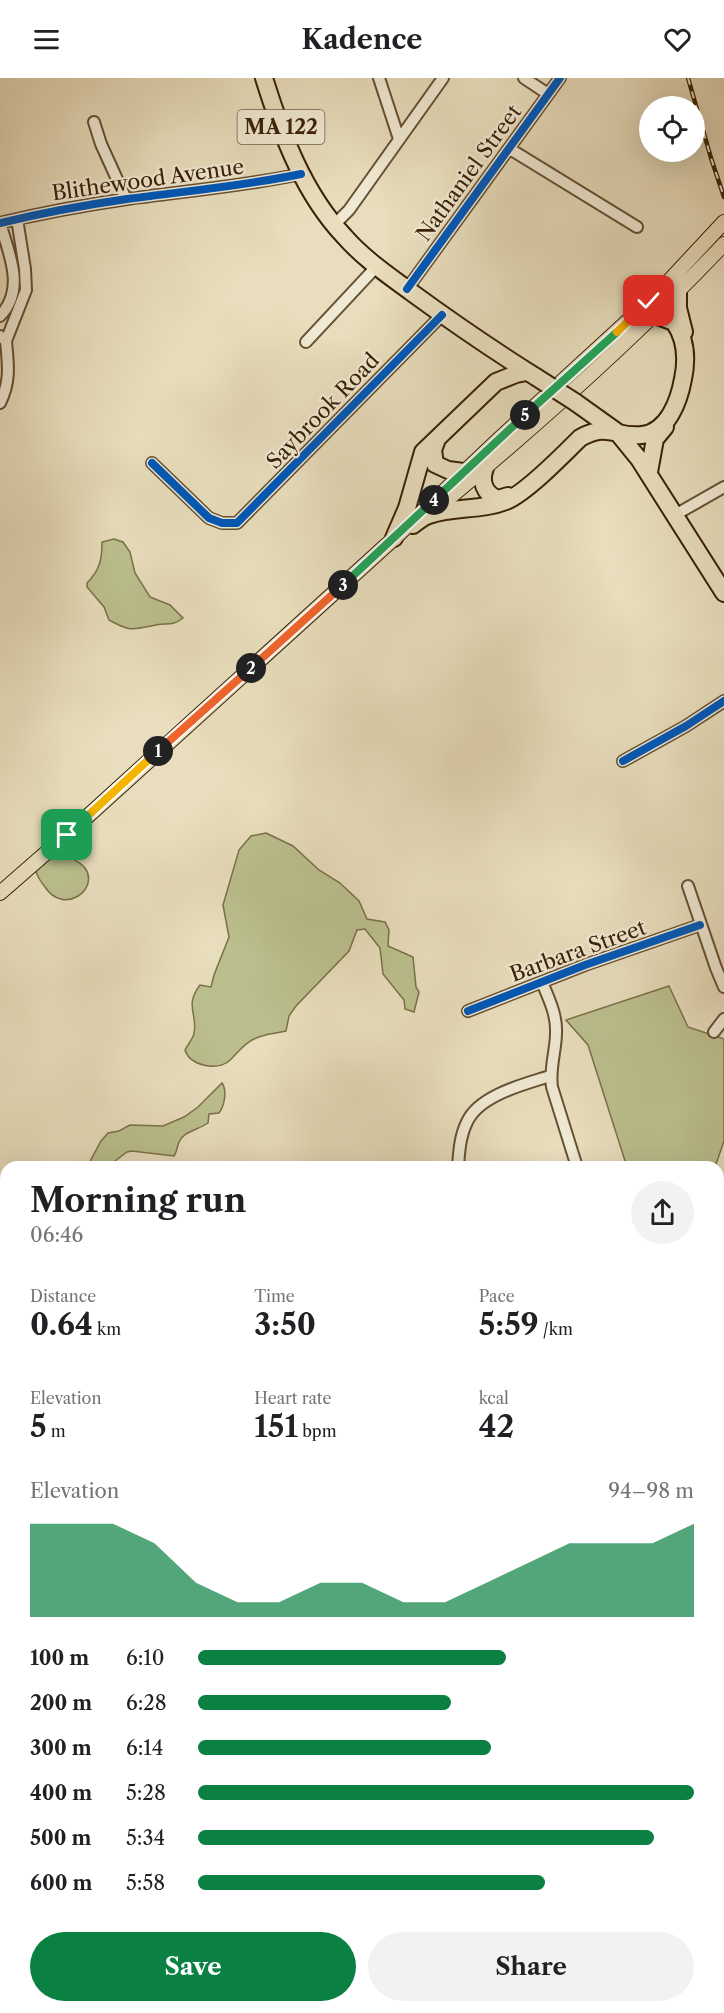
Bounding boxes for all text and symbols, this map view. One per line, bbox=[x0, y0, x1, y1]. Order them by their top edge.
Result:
icon: menu bbox=[30, 23, 63, 56]
text: Kadence bbox=[302, 23, 422, 56]
icon: heart bbox=[661, 23, 694, 56]
map controls bbox=[639, 96, 705, 162]
button: locate bbox=[639, 96, 705, 162]
street label: Nathaniel Street bbox=[411, 99, 527, 246]
road number: MA 122 bbox=[238, 110, 324, 144]
street label: Blithewood Avenue bbox=[50, 154, 246, 205]
pin bbox=[623, 275, 674, 326]
icon: check bbox=[632, 284, 665, 317]
street label: Saybrook Road bbox=[261, 348, 384, 474]
pin: 5 bbox=[510, 400, 540, 430]
text: 5 bbox=[521, 405, 529, 425]
pin: 4 bbox=[419, 485, 449, 515]
text: 4 bbox=[429, 490, 439, 510]
pin: 3 bbox=[328, 570, 358, 600]
text: 3 bbox=[338, 575, 348, 595]
pin: 2 bbox=[236, 653, 266, 683]
text: 2 bbox=[246, 658, 256, 678]
pin: 1 bbox=[143, 736, 173, 766]
text: 1 bbox=[154, 741, 162, 761]
pin bbox=[41, 809, 92, 860]
icon: arrive bbox=[50, 818, 83, 851]
street label: Barbara Street bbox=[506, 914, 650, 987]
text: Morning run bbox=[30, 1180, 246, 1221]
button: share bbox=[631, 1181, 694, 1244]
text: 06:46 bbox=[30, 1223, 83, 1247]
text: Distance bbox=[30, 1286, 96, 1306]
text: Time bbox=[254, 1286, 295, 1306]
text: Pace bbox=[479, 1286, 515, 1306]
text: 0.64 bbox=[30, 1306, 93, 1343]
text: 3:50 bbox=[254, 1306, 316, 1343]
text: 5:59 bbox=[479, 1306, 539, 1343]
text: km bbox=[93, 1319, 121, 1339]
text: /km bbox=[539, 1319, 573, 1339]
text: Elevation bbox=[30, 1388, 101, 1408]
text: Heart rate bbox=[254, 1388, 331, 1408]
text: kcal bbox=[479, 1388, 509, 1408]
text: 5 bbox=[30, 1408, 47, 1445]
text: 151 bbox=[254, 1408, 298, 1445]
text: 42 bbox=[479, 1408, 514, 1445]
text: m bbox=[47, 1421, 66, 1441]
text: bpm bbox=[298, 1421, 337, 1441]
text: Elevation bbox=[30, 1479, 119, 1503]
text: 94–98 m bbox=[608, 1479, 694, 1503]
text: 100 m bbox=[30, 1646, 89, 1670]
text: 6:10 bbox=[126, 1646, 164, 1670]
text: 200 m bbox=[30, 1691, 92, 1715]
text: 6:28 bbox=[126, 1691, 167, 1715]
text: 300 m bbox=[30, 1736, 92, 1760]
text: 6:14 bbox=[126, 1736, 163, 1760]
text: 400 m bbox=[30, 1781, 92, 1805]
text: 5:28 bbox=[126, 1781, 166, 1805]
text: 500 m bbox=[30, 1826, 91, 1850]
text: 5:34 bbox=[126, 1826, 165, 1850]
text: 600 m bbox=[30, 1871, 92, 1895]
text: 5:58 bbox=[126, 1871, 165, 1895]
button: Save bbox=[30, 1932, 356, 2001]
button: Share bbox=[368, 1932, 694, 2001]

